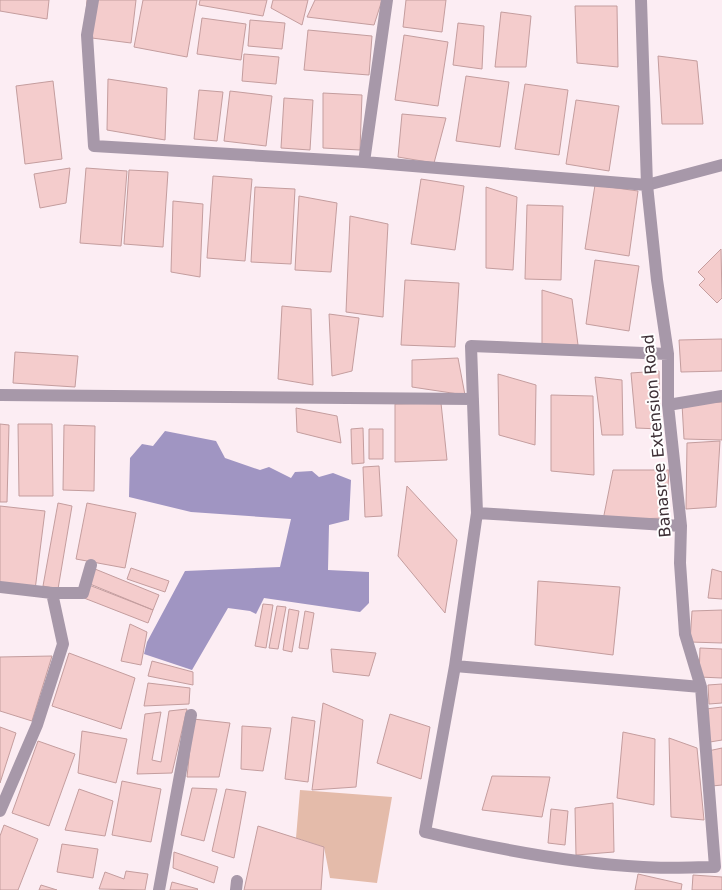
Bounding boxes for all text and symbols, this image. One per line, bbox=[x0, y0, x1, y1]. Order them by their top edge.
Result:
street label: Banasree Extension Road bbox=[638, 334, 675, 538]

